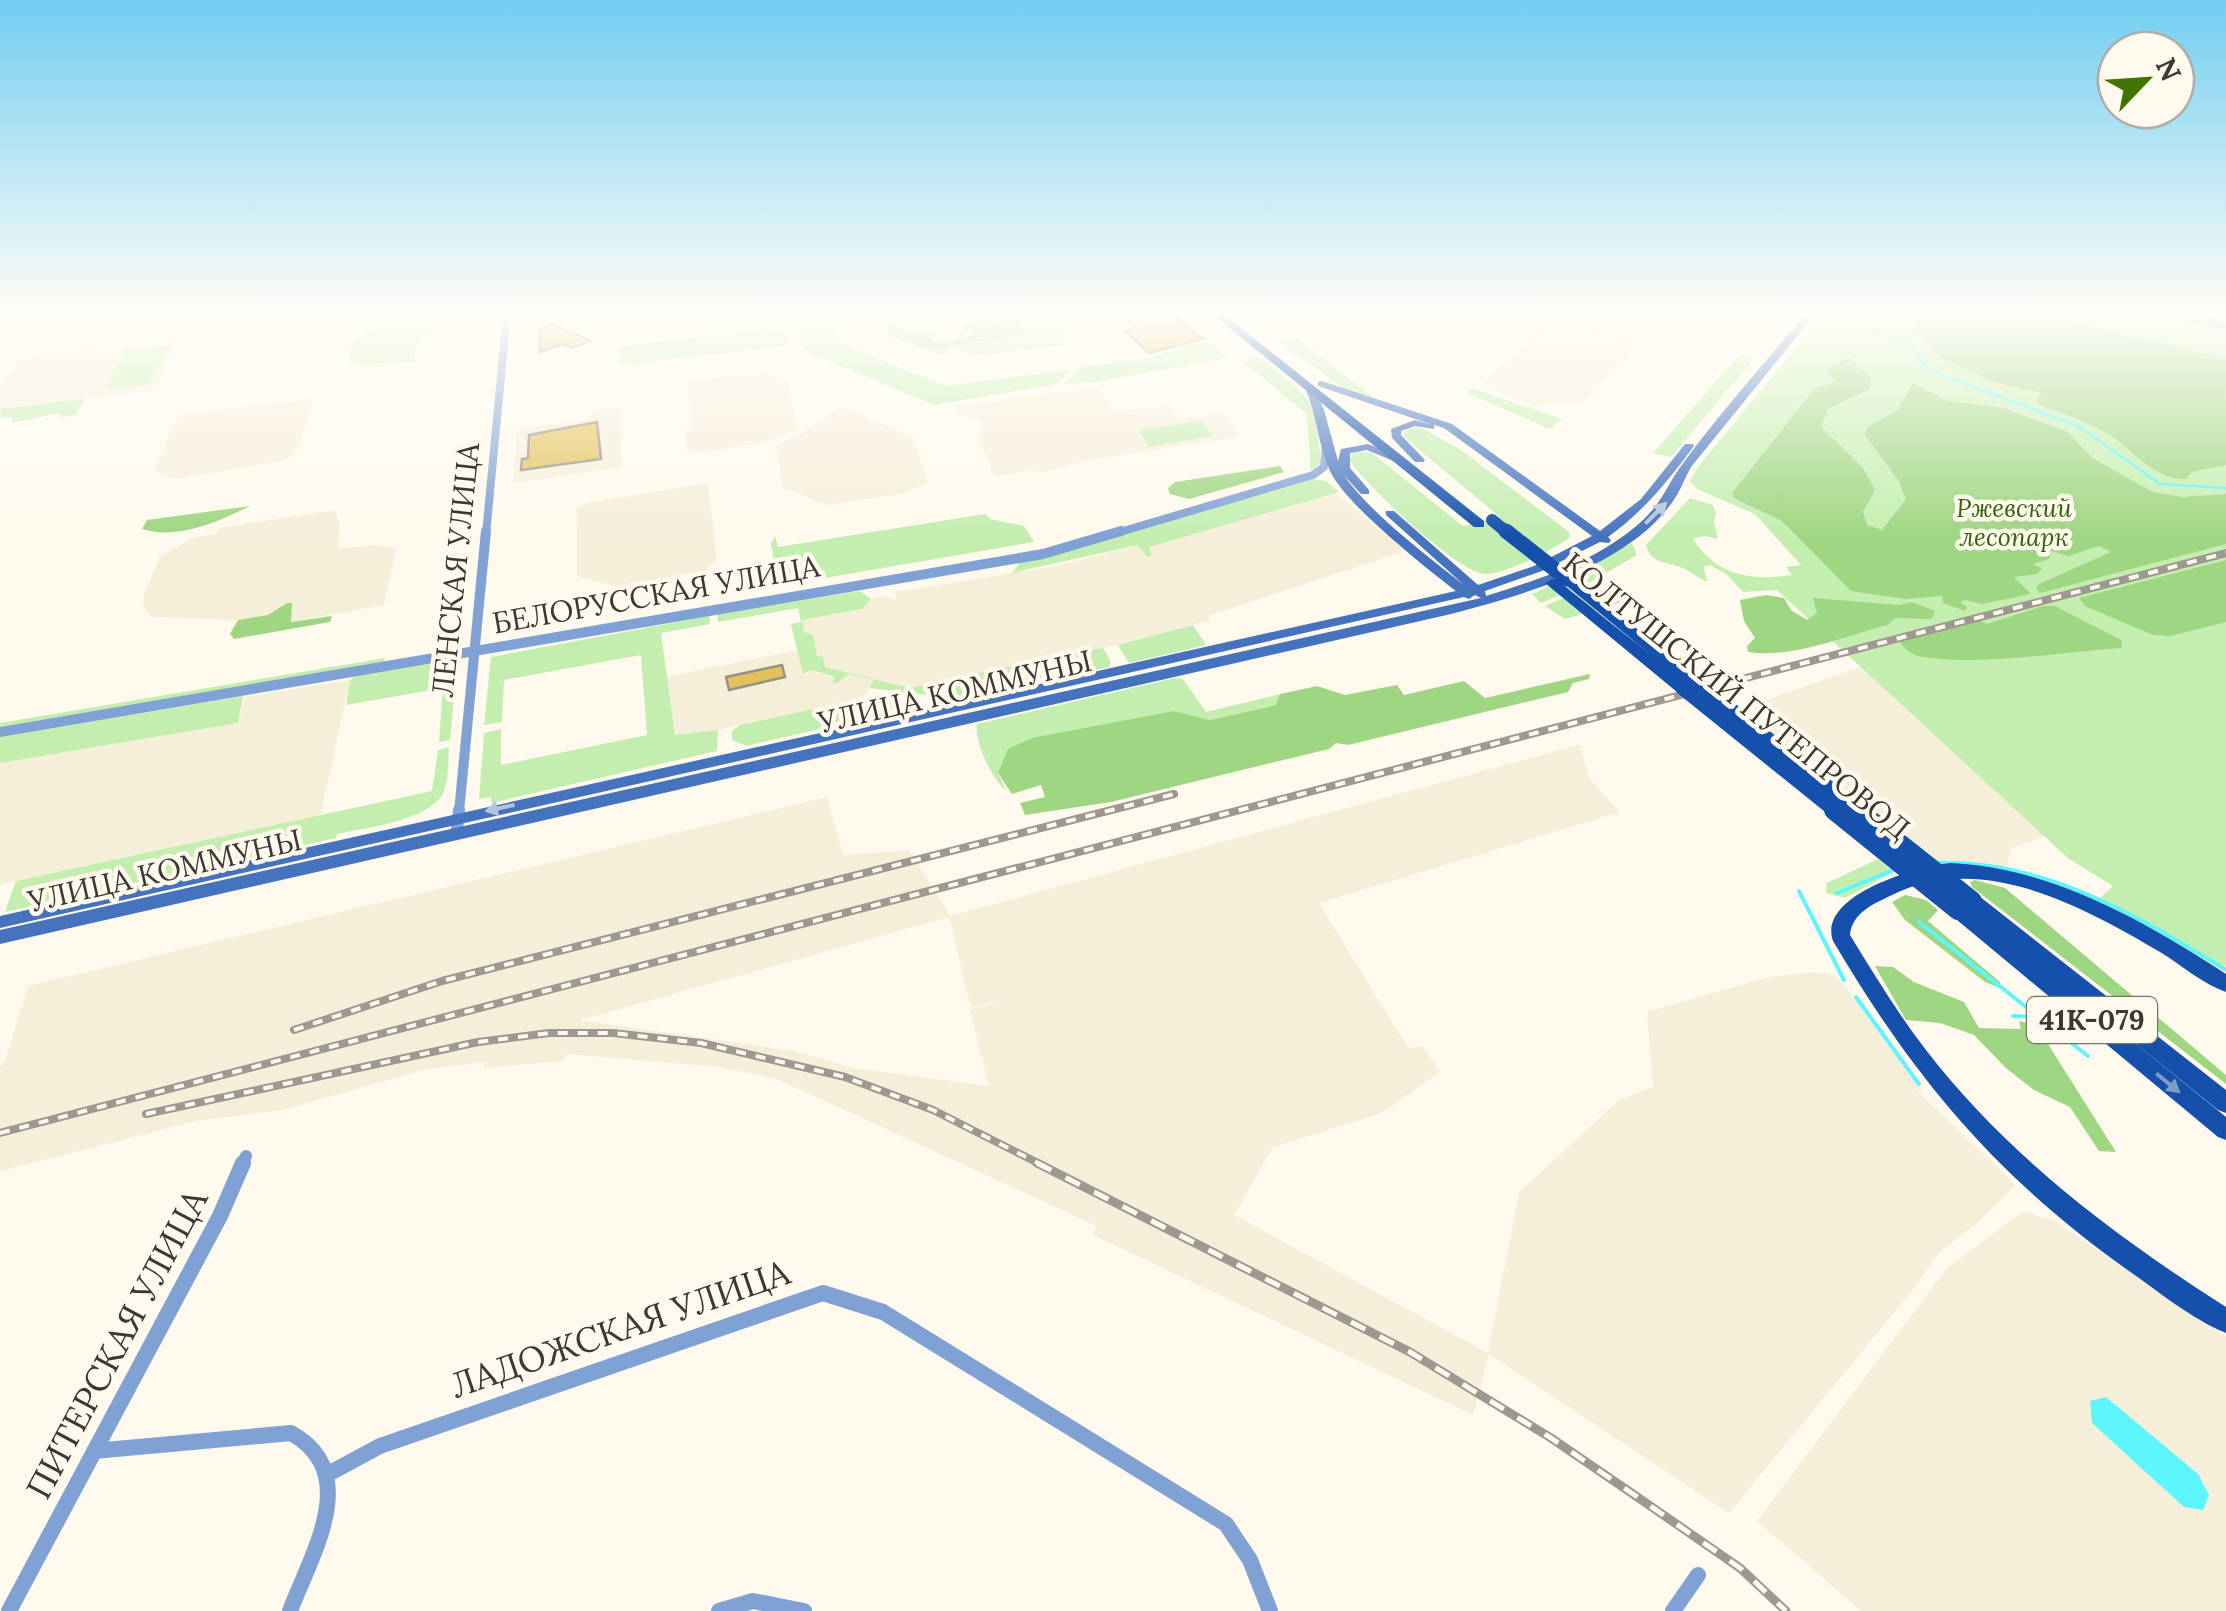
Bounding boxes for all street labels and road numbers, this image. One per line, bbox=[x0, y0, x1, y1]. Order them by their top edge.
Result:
street label: ЛЕНСКАЯ УЛИЦА bbox=[423, 440, 487, 699]
street label: КОЛТУШСКИЙ ПУТЕПРОВОД bbox=[1555, 543, 1918, 847]
street label: БЕЛОРУССКАЯ УЛИЦА bbox=[489, 546, 824, 642]
street label: УЛИЦА КОММУНЫ bbox=[813, 641, 1095, 741]
street label: УЛИЦА КОММУНЫ bbox=[23, 820, 305, 920]
road number: 41К-079 bbox=[2027, 997, 2157, 1043]
street label: ПИТЕРСКАЯ УЛИЦА bbox=[16, 1180, 218, 1506]
street label: ЛАДОЖСКАЯ УЛИЦА bbox=[444, 1249, 796, 1408]

